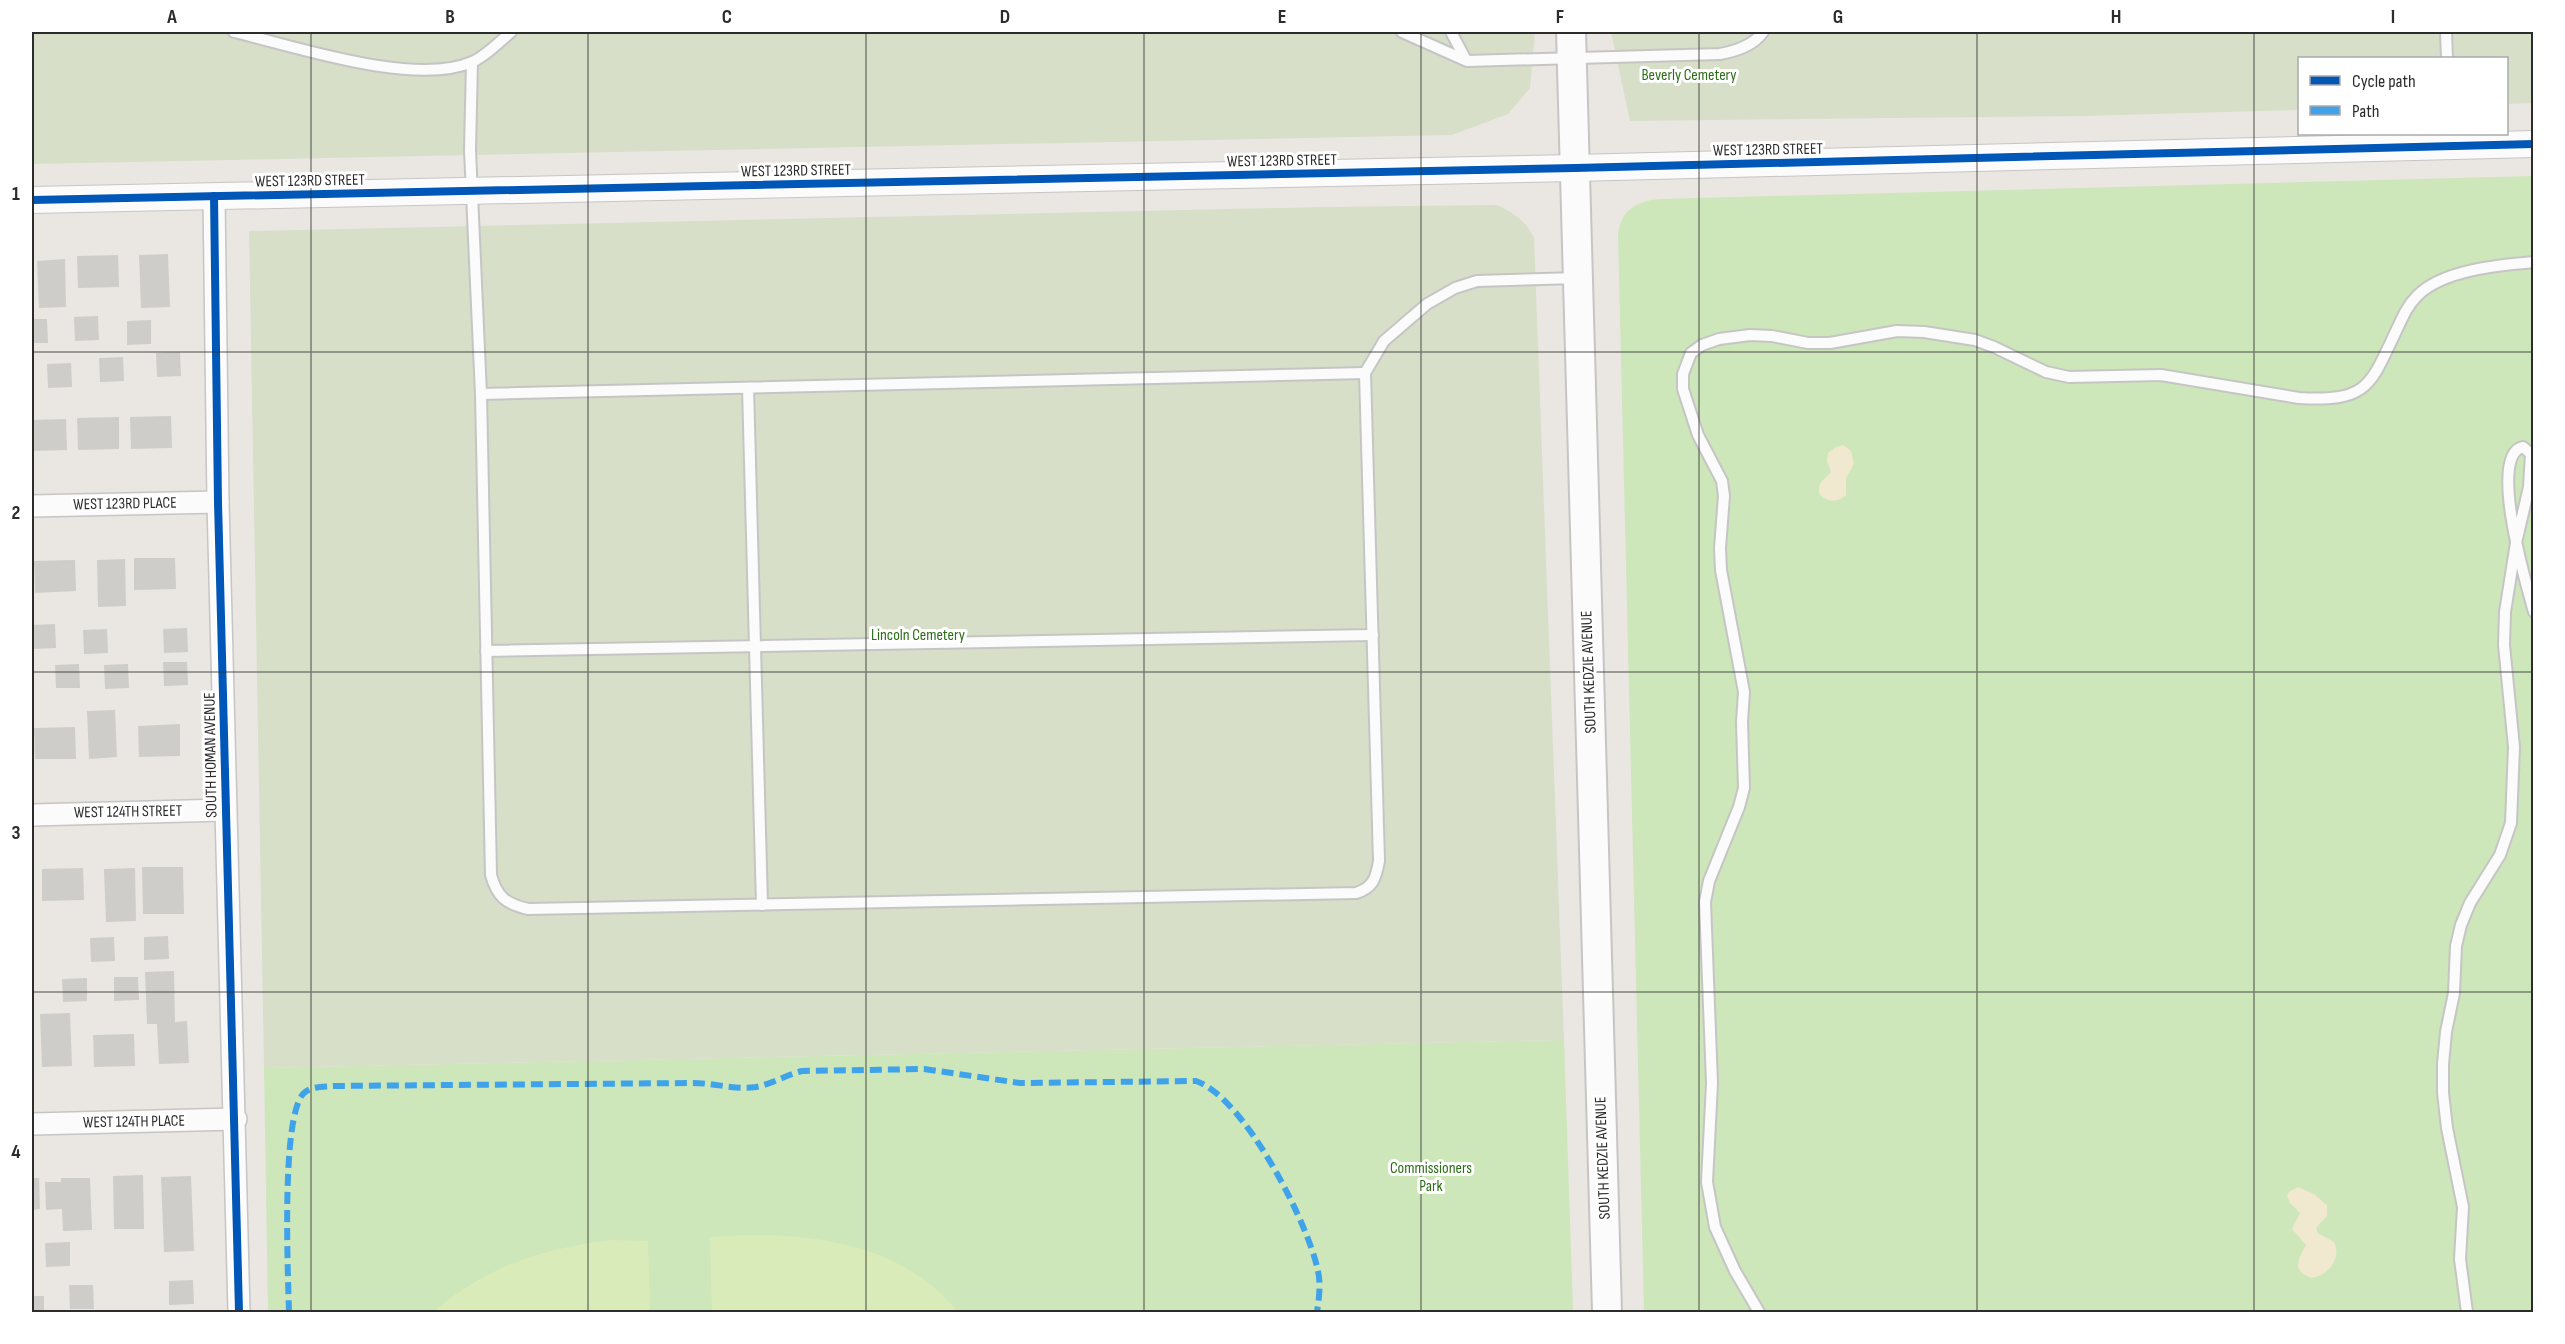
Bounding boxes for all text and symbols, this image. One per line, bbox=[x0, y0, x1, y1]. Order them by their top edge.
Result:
text: A bbox=[166, 5, 177, 29]
text: B bbox=[445, 5, 455, 29]
text: C bbox=[722, 5, 732, 29]
text: D bbox=[1000, 5, 1010, 29]
text: E bbox=[1278, 5, 1286, 29]
text: F bbox=[1556, 5, 1564, 29]
text: G bbox=[1833, 5, 1843, 29]
text: H bbox=[2111, 5, 2121, 29]
text: I bbox=[2391, 5, 2395, 29]
legend bbox=[2298, 57, 2508, 135]
park label: Beverly Cemetery bbox=[1641, 66, 1737, 85]
text: Cycle path bbox=[2352, 71, 2416, 92]
text: Path bbox=[2352, 101, 2380, 122]
street label: WEST 123RD STREET bbox=[1713, 140, 1824, 160]
street label: WEST 123RD STREET bbox=[1227, 151, 1338, 171]
street label: WEST 123RD STREET bbox=[741, 161, 852, 181]
street label: WEST 123RD STREET bbox=[255, 171, 366, 191]
text: 1 bbox=[12, 182, 20, 206]
street label: WEST 123RD PLACE bbox=[73, 494, 177, 514]
text: 2 bbox=[12, 501, 20, 525]
street label: SOUTH KEDZIE AVENUE bbox=[1577, 610, 1601, 734]
park label: Lincoln Cemetery bbox=[871, 626, 965, 645]
street label: SOUTH HOMAN AVENUE bbox=[200, 692, 222, 818]
street label: WEST 124TH STREET bbox=[74, 802, 183, 822]
text: 3 bbox=[12, 821, 21, 845]
street label: SOUTH KEDZIE AVENUE bbox=[1591, 1096, 1615, 1220]
street label: WEST 124TH PLACE bbox=[83, 1112, 185, 1132]
text: 4 bbox=[11, 1140, 21, 1164]
park label: Commissioners Park bbox=[1390, 1159, 1472, 1196]

